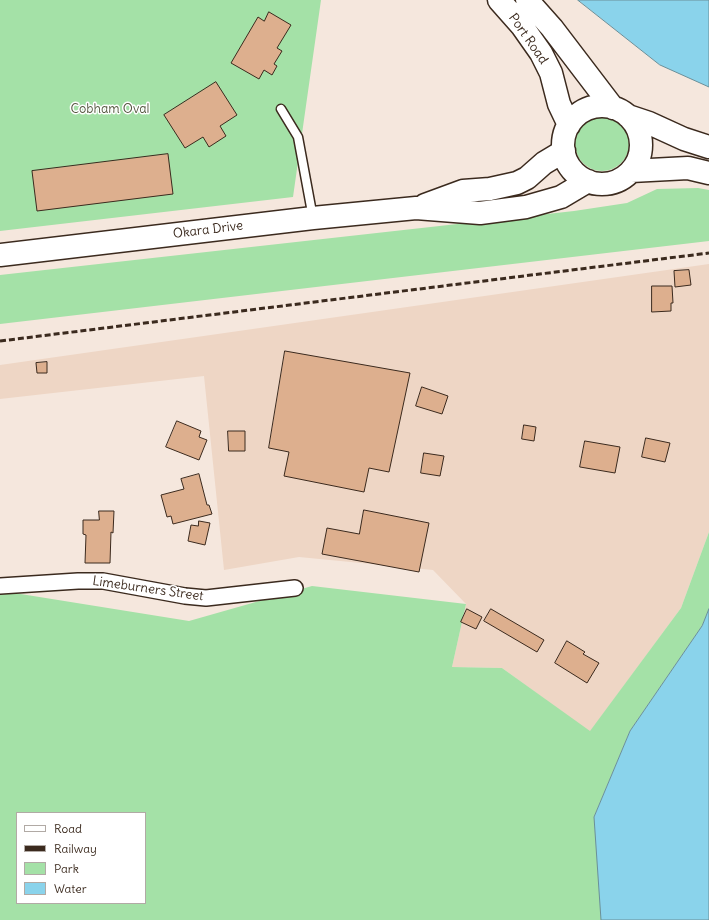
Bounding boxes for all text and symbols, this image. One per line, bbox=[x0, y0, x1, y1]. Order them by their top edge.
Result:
street label: Port Road bbox=[505, 11, 551, 67]
park label: Cobham Oval bbox=[71, 101, 149, 117]
street label: Okara Drive bbox=[172, 218, 244, 242]
street label: Limeburners Street bbox=[91, 573, 205, 605]
legend bbox=[16, 812, 146, 904]
text: Road bbox=[54, 821, 82, 836]
text: Railway bbox=[54, 841, 97, 856]
text: Park bbox=[54, 861, 79, 876]
text: Water bbox=[54, 881, 87, 896]

